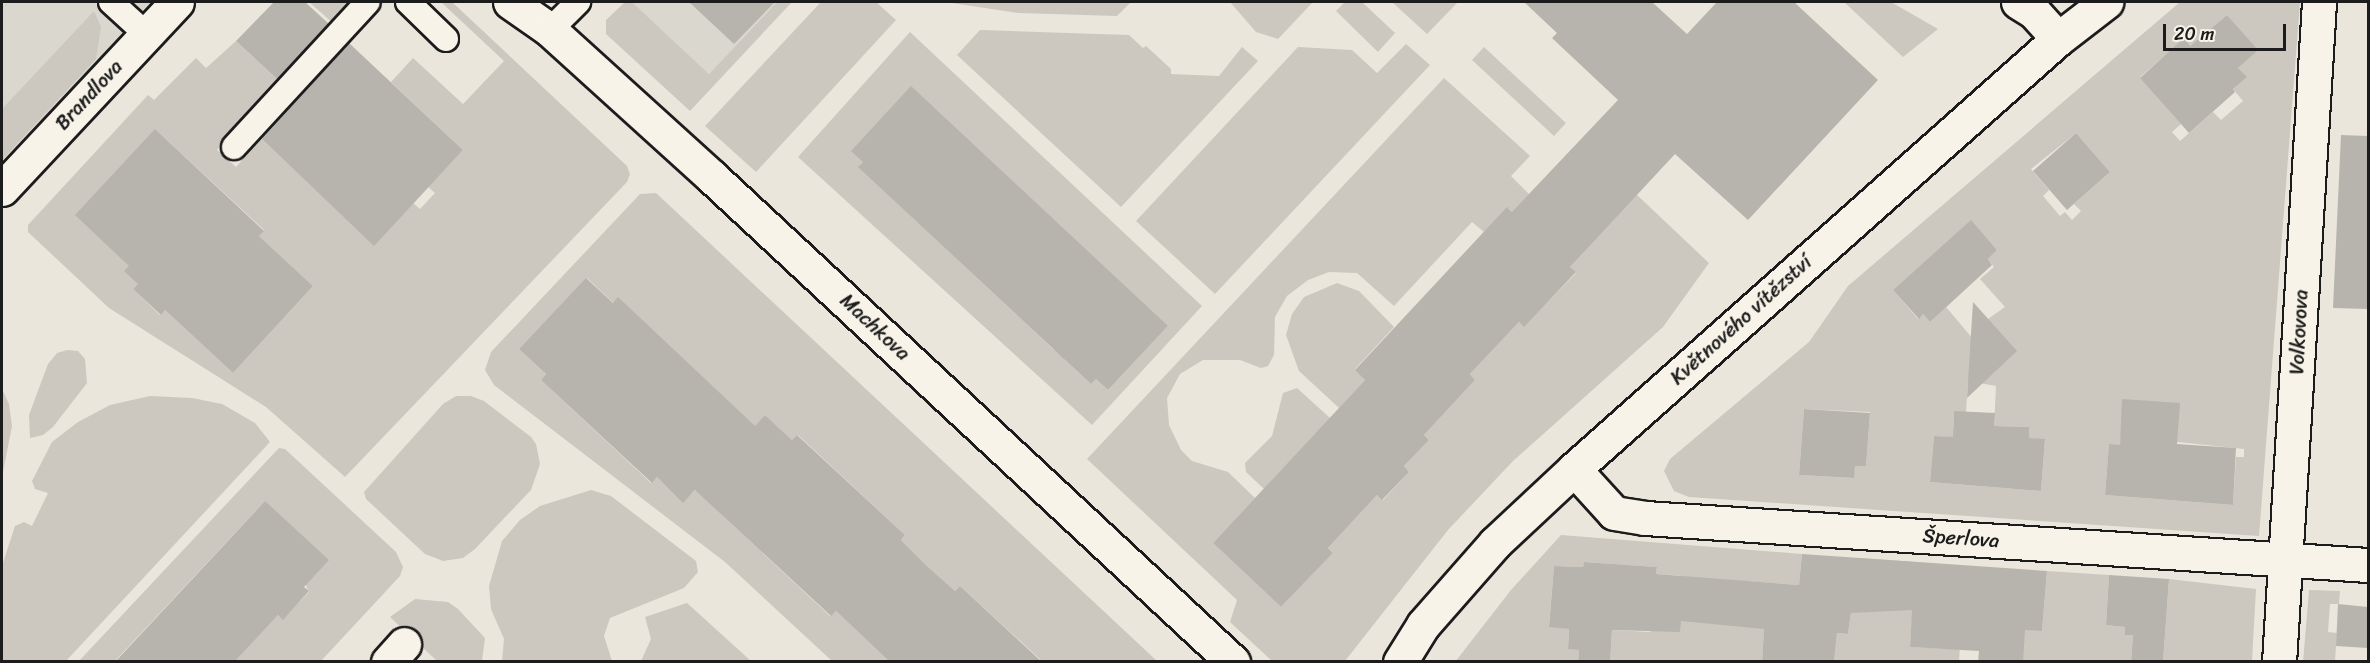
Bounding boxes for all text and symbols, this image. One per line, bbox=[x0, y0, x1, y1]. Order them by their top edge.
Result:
scale bar bbox=[2166, 12, 2289, 50]
text: 20 m bbox=[2174, 18, 2214, 50]
street label: Brandlova bbox=[50, 55, 128, 135]
street label: Květnového vítězství bbox=[1665, 250, 1817, 390]
street label: Machkova bbox=[835, 289, 915, 365]
street label: Volkovova bbox=[2285, 289, 2313, 375]
street label: Šperlova bbox=[1922, 523, 2000, 553]

